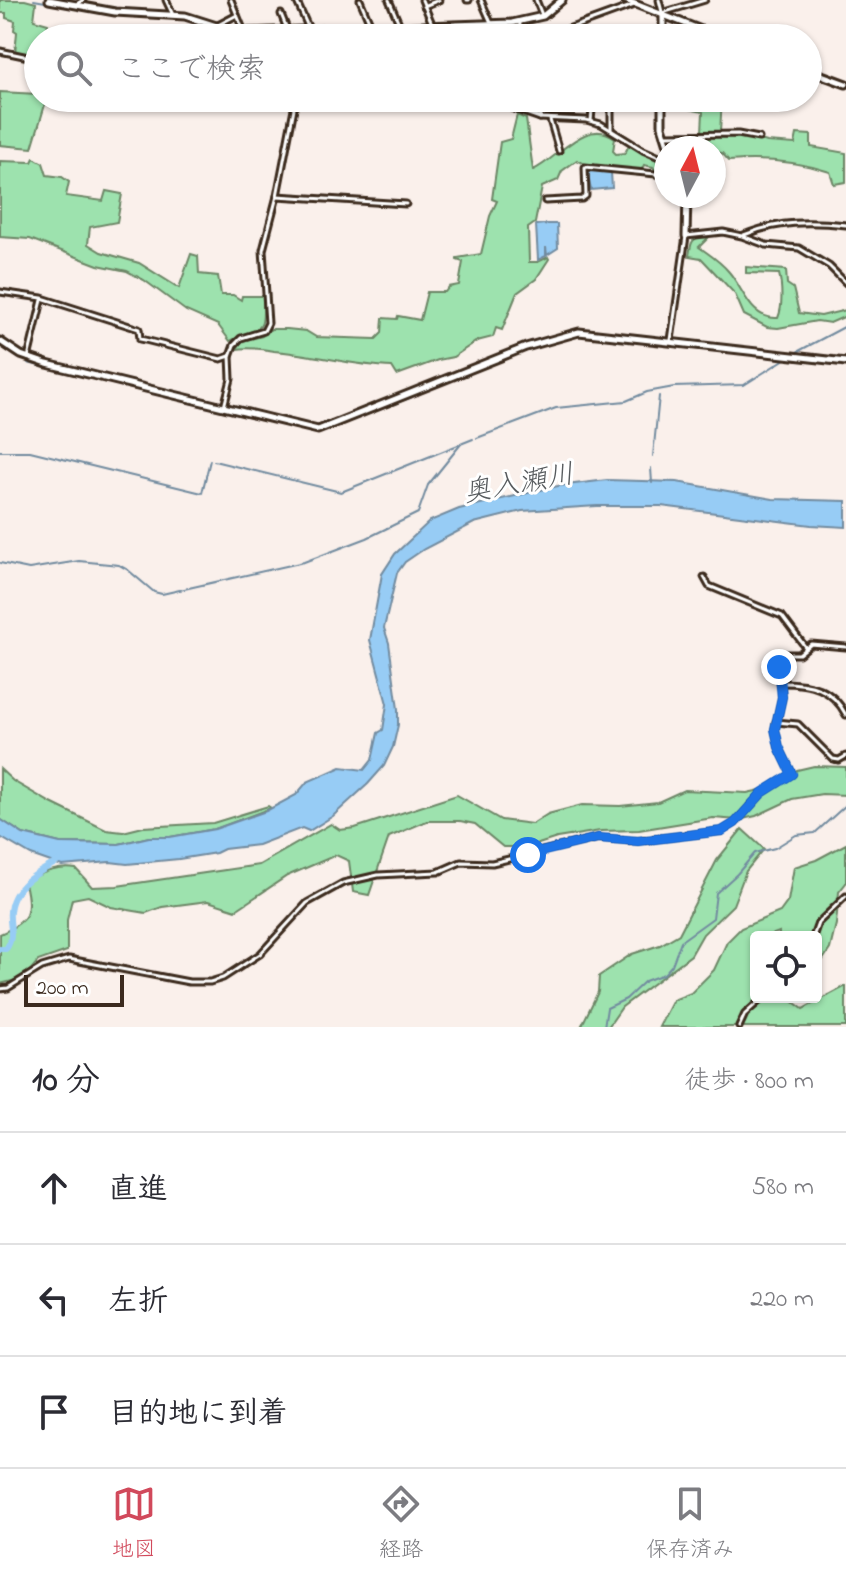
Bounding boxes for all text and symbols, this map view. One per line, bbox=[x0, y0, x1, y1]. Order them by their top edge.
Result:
search box bbox=[24, 24, 822, 112]
icon: search bbox=[52, 46, 96, 90]
text: ここで検索 bbox=[116, 49, 266, 93]
north arrow bbox=[654, 136, 726, 208]
water label: 奥入瀬川 bbox=[460, 455, 578, 515]
route end bbox=[761, 649, 797, 685]
route start bbox=[510, 837, 546, 873]
map controls bbox=[750, 931, 822, 1003]
button: locate bbox=[750, 931, 822, 1003]
scale bar bbox=[24, 971, 124, 1007]
text: 200 m bbox=[36, 973, 89, 1005]
text: 10 分 bbox=[32, 1057, 100, 1107]
text: 徒歩 · 800 m bbox=[685, 1063, 814, 1101]
icon: ahead bbox=[32, 1166, 76, 1210]
text: 直進 bbox=[108, 1169, 168, 1213]
text: 580 m bbox=[751, 1169, 814, 1207]
icon: left bbox=[32, 1278, 76, 1322]
text: 左折 bbox=[108, 1281, 168, 1325]
text: 220 m bbox=[750, 1281, 814, 1319]
icon: arrive bbox=[32, 1390, 76, 1434]
text: 目的地に到着 bbox=[108, 1393, 288, 1437]
tab: 地図 bbox=[112, 1482, 156, 1567]
tab: 経路 bbox=[379, 1482, 423, 1567]
tab: 保存済み bbox=[646, 1482, 734, 1567]

